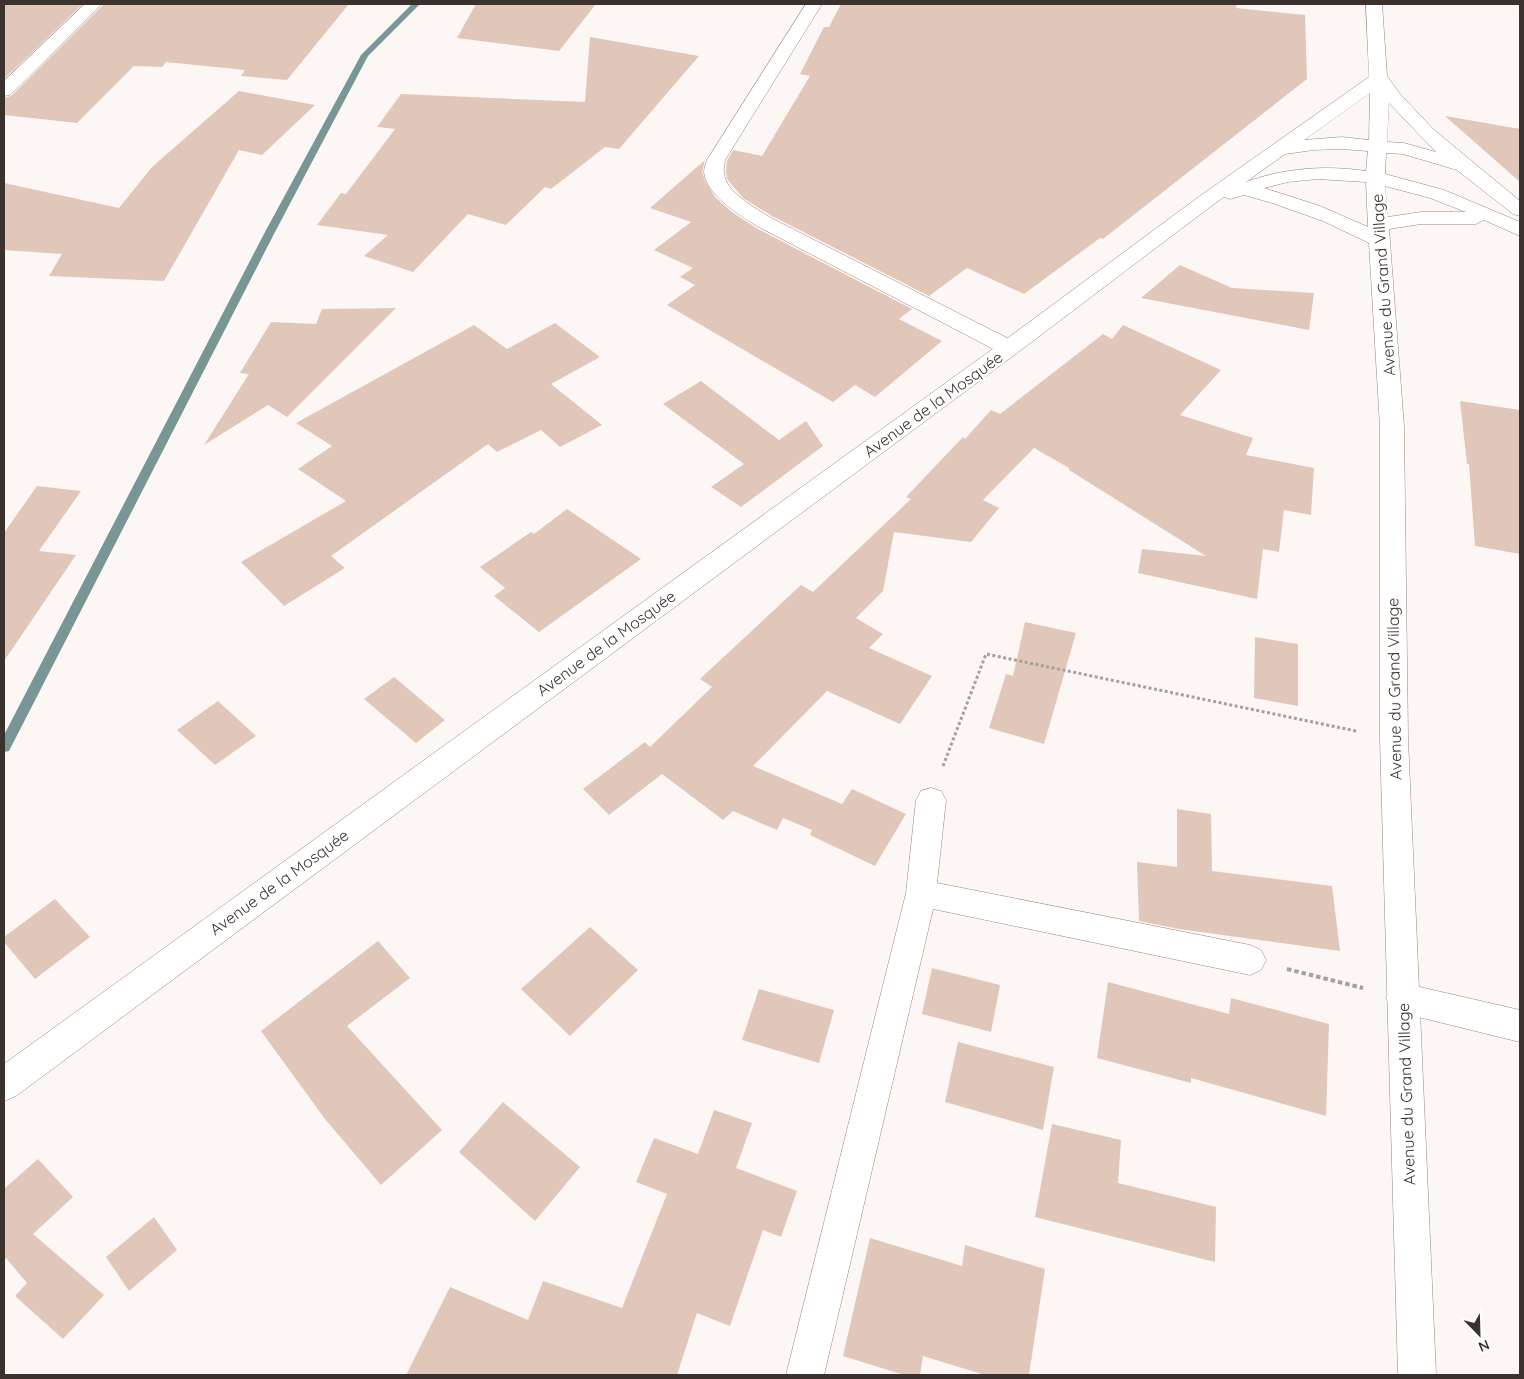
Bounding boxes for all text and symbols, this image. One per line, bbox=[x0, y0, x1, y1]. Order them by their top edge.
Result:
street label: Avenue du Grand Village bbox=[1367, 193, 1399, 377]
street label: Avenue de la Mosquée bbox=[859, 347, 1007, 461]
street label: Avenue de la Mosquée bbox=[532, 586, 680, 700]
street label: Avenue du Grand Village bbox=[1382, 598, 1406, 780]
street label: Avenue de la Mosquée bbox=[205, 825, 353, 939]
street label: Avenue du Grand Village bbox=[1393, 1002, 1419, 1186]
north arrow bbox=[1454, 1309, 1504, 1359]
text: N bbox=[1476, 1336, 1492, 1356]

